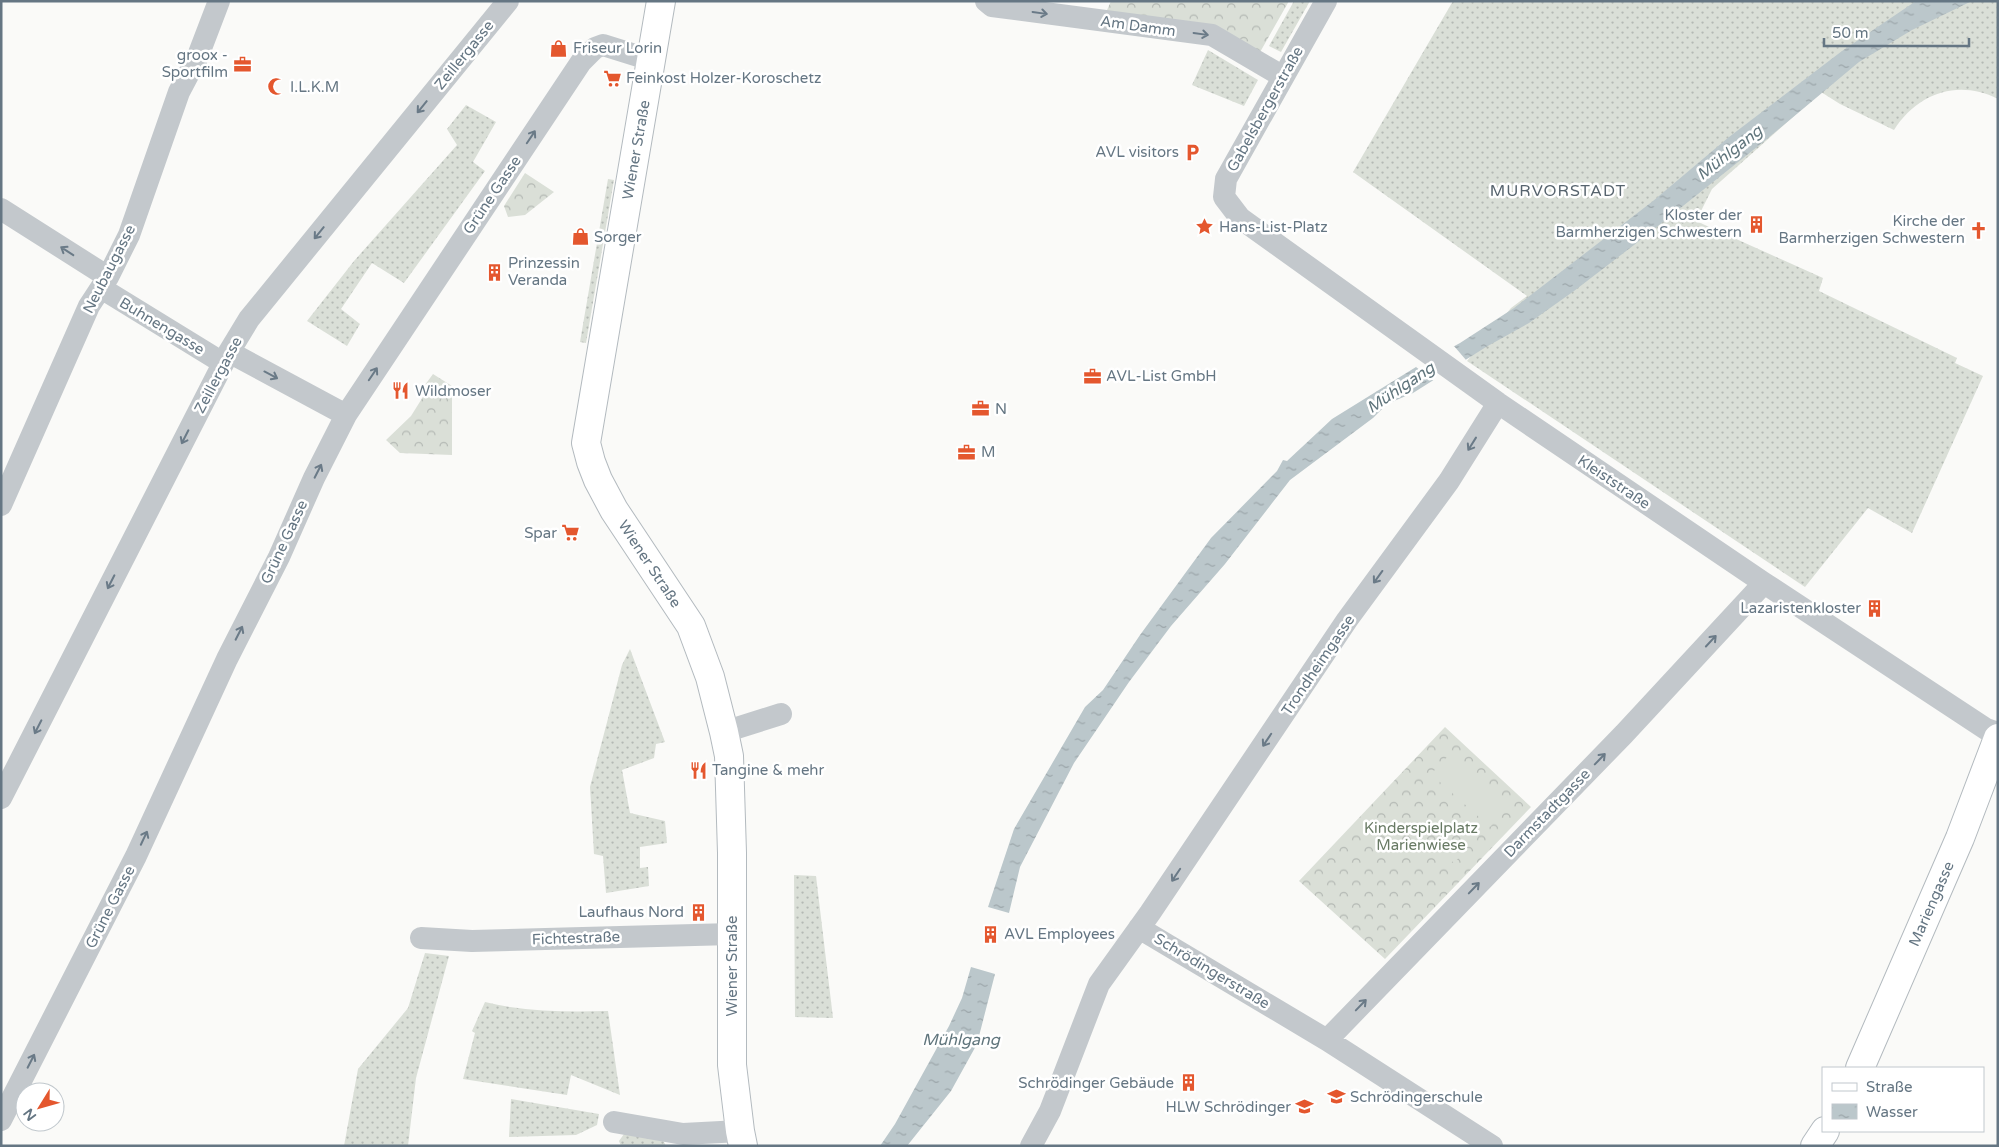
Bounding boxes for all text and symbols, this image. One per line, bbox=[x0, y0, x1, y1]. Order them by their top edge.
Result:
one-way arrow bbox=[1032, 8, 1048, 18]
street label: Am Damm bbox=[1099, 12, 1177, 40]
scale bar bbox=[1824, 15, 1969, 47]
street label: Zeillergasse bbox=[431, 17, 497, 93]
text: 50 m bbox=[1832, 24, 1869, 42]
one-way arrow bbox=[1193, 29, 1209, 39]
shop icon: Friseur Lorin bbox=[549, 38, 569, 58]
place label: Friseur Lorin bbox=[573, 39, 662, 57]
street label: Gabelsbergerstraße bbox=[1223, 43, 1307, 175]
place label: groox - Sportfilm bbox=[162, 46, 228, 81]
office icon: groox - Sportfilm bbox=[232, 54, 252, 74]
supermarket icon: Feinkost Holzer-Koroschetz bbox=[602, 68, 622, 88]
place label: Feinkost Holzer-Koroschetz bbox=[626, 69, 821, 87]
mosque icon: I.L.K.M bbox=[266, 77, 286, 97]
place label: I.L.K.M bbox=[290, 78, 339, 96]
street label: Wiener Straße bbox=[618, 99, 654, 201]
one-way arrow bbox=[416, 100, 427, 113]
water label: Mühlgang bbox=[1693, 120, 1767, 185]
one-way arrow bbox=[526, 130, 536, 144]
parking icon: AVL visitors bbox=[1183, 142, 1203, 162]
place label: AVL visitors bbox=[1095, 143, 1179, 161]
street label: Grüne Gasse bbox=[459, 152, 525, 238]
district label: MURVORSTADT bbox=[1490, 181, 1626, 201]
place label: Kloster der Barmherzigen Schwestern bbox=[1555, 206, 1742, 241]
place label: Kirche der Barmherzigen Schwestern bbox=[1778, 212, 1965, 247]
building icon: Kloster der Barmherzigen Schwestern bbox=[1746, 214, 1766, 234]
place icon: Hans-List-Platz bbox=[1195, 217, 1215, 237]
place label: Hans-List-Platz bbox=[1219, 218, 1328, 236]
church icon: Kirche der Barmherzigen Schwestern bbox=[1969, 220, 1989, 240]
street label: Neubaugasse bbox=[79, 222, 139, 316]
one-way arrow bbox=[313, 226, 324, 239]
shop icon: Sorger bbox=[570, 227, 590, 247]
place label: Sorger bbox=[594, 228, 642, 246]
one-way arrow bbox=[61, 246, 75, 256]
place label: Prinzessin Veranda bbox=[508, 254, 580, 289]
building icon: Prinzessin Veranda bbox=[484, 262, 504, 282]
street label: Buhnengasse bbox=[116, 294, 208, 358]
street label: Zeillergasse bbox=[190, 334, 246, 416]
water label: Mühlgang bbox=[1363, 357, 1439, 418]
office icon: AVL-List GmbH bbox=[1082, 366, 1102, 386]
place label: AVL-List GmbH bbox=[1106, 367, 1217, 385]
one-way arrow bbox=[368, 368, 378, 382]
one-way arrow bbox=[264, 370, 279, 380]
restaurant icon: Wildmoser bbox=[391, 381, 411, 401]
place label: Wildmoser bbox=[415, 382, 492, 400]
office icon: N bbox=[971, 399, 991, 419]
place label: N bbox=[995, 400, 1007, 418]
one-way arrow bbox=[180, 430, 190, 445]
one-way arrow bbox=[1466, 437, 1476, 451]
office icon: M bbox=[957, 442, 977, 462]
place label: M bbox=[981, 443, 996, 461]
street label: Kleiststraße bbox=[1574, 451, 1654, 513]
one-way arrow bbox=[313, 464, 323, 479]
street label: Grüne Gasse bbox=[257, 497, 311, 587]
street label: Wiener Straße bbox=[614, 517, 685, 611]
supermarket icon: Spar bbox=[561, 523, 581, 543]
place label: Spar bbox=[524, 524, 557, 542]
one-way arrow bbox=[1373, 570, 1383, 584]
one-way arrow bbox=[106, 574, 115, 589]
building icon: Lazaristenkloster bbox=[1865, 598, 1885, 618]
place label: Lazaristenkloster bbox=[1740, 599, 1861, 617]
street label: Trondheimgasse bbox=[1278, 611, 1358, 719]
one-way arrow bbox=[235, 626, 245, 641]
one-way arrow bbox=[1705, 634, 1717, 647]
one-way arrow bbox=[33, 719, 42, 734]
one-way arrow bbox=[1262, 733, 1272, 747]
one-way arrow bbox=[1594, 753, 1606, 766]
restaurant icon: Tangine & mehr bbox=[688, 760, 708, 780]
place label: Tangine & mehr bbox=[712, 761, 825, 779]
street label: Darmstadtgasse bbox=[1500, 765, 1594, 861]
park label: Kinderspielplatz Marienwiese bbox=[1364, 819, 1478, 854]
one-way arrow bbox=[140, 831, 150, 846]
street label: Mariengasse bbox=[1905, 859, 1958, 949]
street label: Grüne Gasse bbox=[81, 863, 139, 951]
one-way arrow bbox=[1171, 868, 1181, 882]
one-way arrow bbox=[1468, 882, 1480, 895]
building icon: Laufhaus Nord bbox=[688, 902, 708, 922]
place label: Laufhaus Nord bbox=[578, 903, 684, 921]
street label: Wiener Straße bbox=[723, 916, 741, 1016]
building icon: AVL Employees bbox=[980, 924, 1000, 944]
place label: AVL Employees bbox=[1004, 925, 1115, 943]
street label: Fichtestraße bbox=[532, 927, 620, 949]
street label: Schrödingerstraße bbox=[1151, 929, 1273, 1013]
one-way arrow bbox=[1355, 999, 1367, 1012]
water label: Mühlgang bbox=[922, 1030, 1001, 1050]
one-way arrow bbox=[27, 1054, 36, 1069]
legend bbox=[1822, 1067, 1984, 1132]
building icon: Schrödinger Gebäude bbox=[1178, 1073, 1198, 1093]
place label: Schrödinger Gebäude bbox=[1018, 1074, 1174, 1092]
text: Straße bbox=[1866, 1078, 1912, 1096]
north arrow bbox=[15, 1082, 65, 1132]
school or university icon: Schrödingerschule bbox=[1326, 1087, 1346, 1107]
place label: Schrödingerschule bbox=[1350, 1088, 1483, 1106]
school or university icon: HLW Schrödinger bbox=[1295, 1097, 1315, 1117]
place label: HLW Schrödinger bbox=[1166, 1098, 1291, 1116]
text: Wasser bbox=[1866, 1103, 1918, 1121]
text: N bbox=[20, 1105, 40, 1124]

